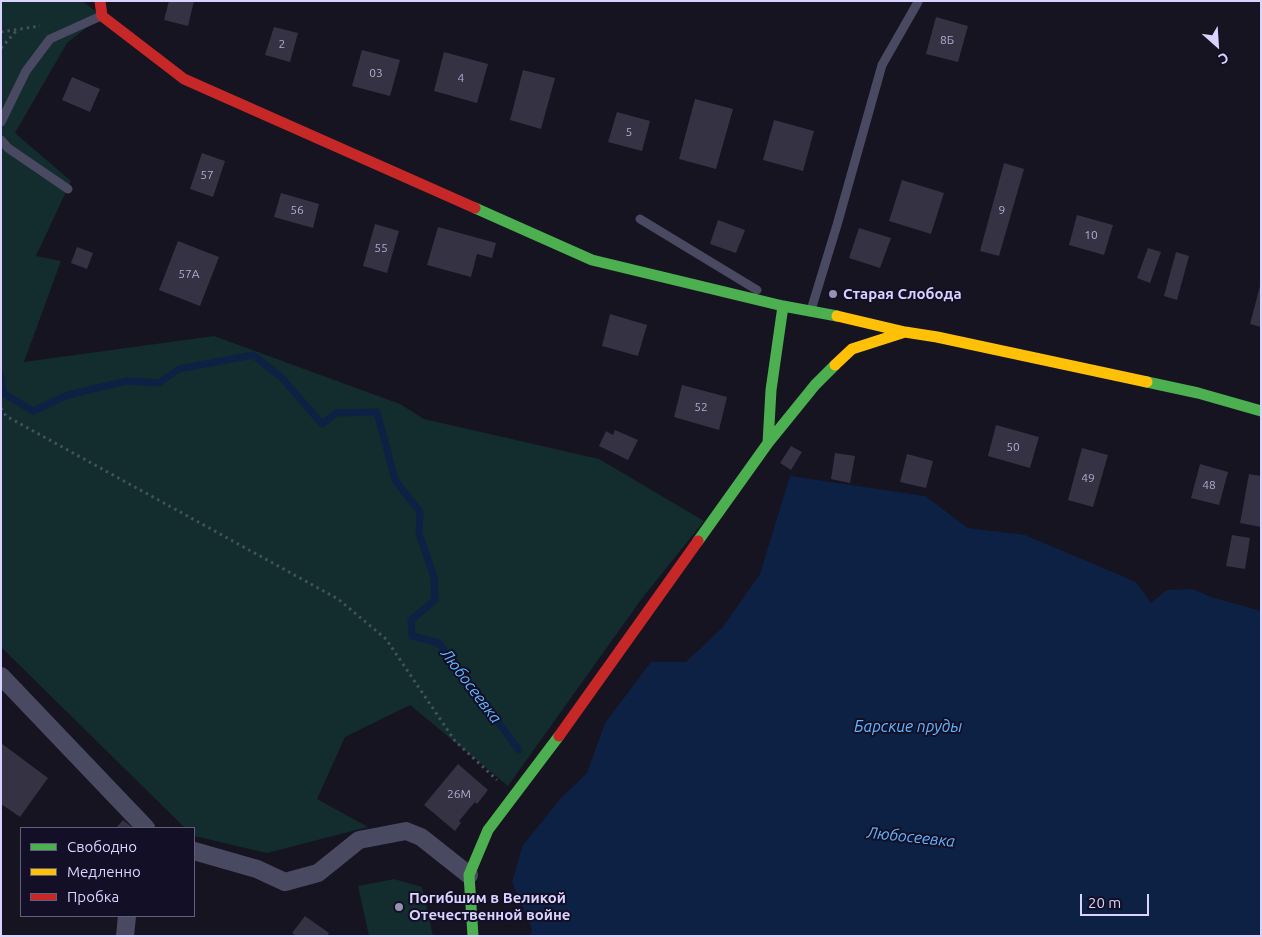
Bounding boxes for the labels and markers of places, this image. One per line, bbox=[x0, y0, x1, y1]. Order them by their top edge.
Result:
place label: Старая Слобода bbox=[843, 285, 962, 303]
marker: Старая Слобода bbox=[827, 288, 839, 300]
place label: Погибшим в Великой Отечественной войне bbox=[409, 889, 570, 924]
marker: Погибшим в Великой Отечественной войне bbox=[393, 901, 405, 913]

